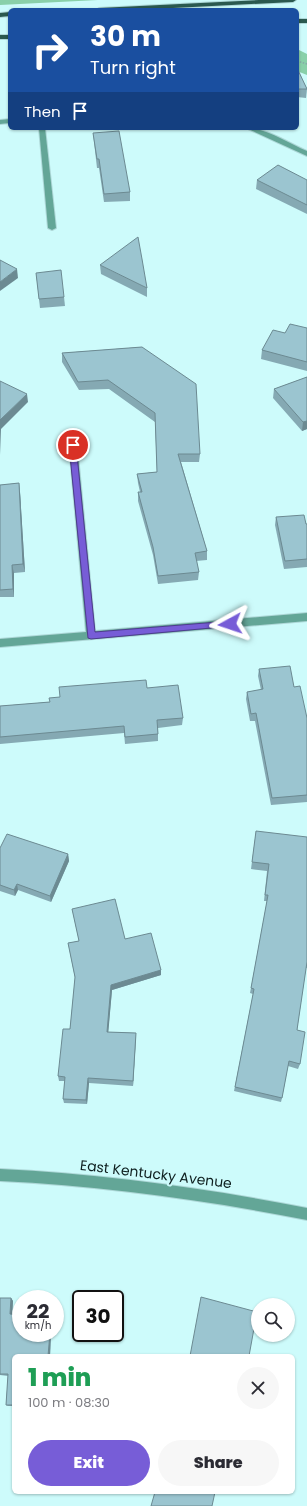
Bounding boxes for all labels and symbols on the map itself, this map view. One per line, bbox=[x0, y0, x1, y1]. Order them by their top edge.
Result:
pin bbox=[56, 428, 90, 462]
position arrow bbox=[209, 603, 251, 645]
street label: East Kentucky Avenue bbox=[79, 1155, 233, 1193]
speed limit sign: 30 bbox=[72, 1290, 124, 1342]

